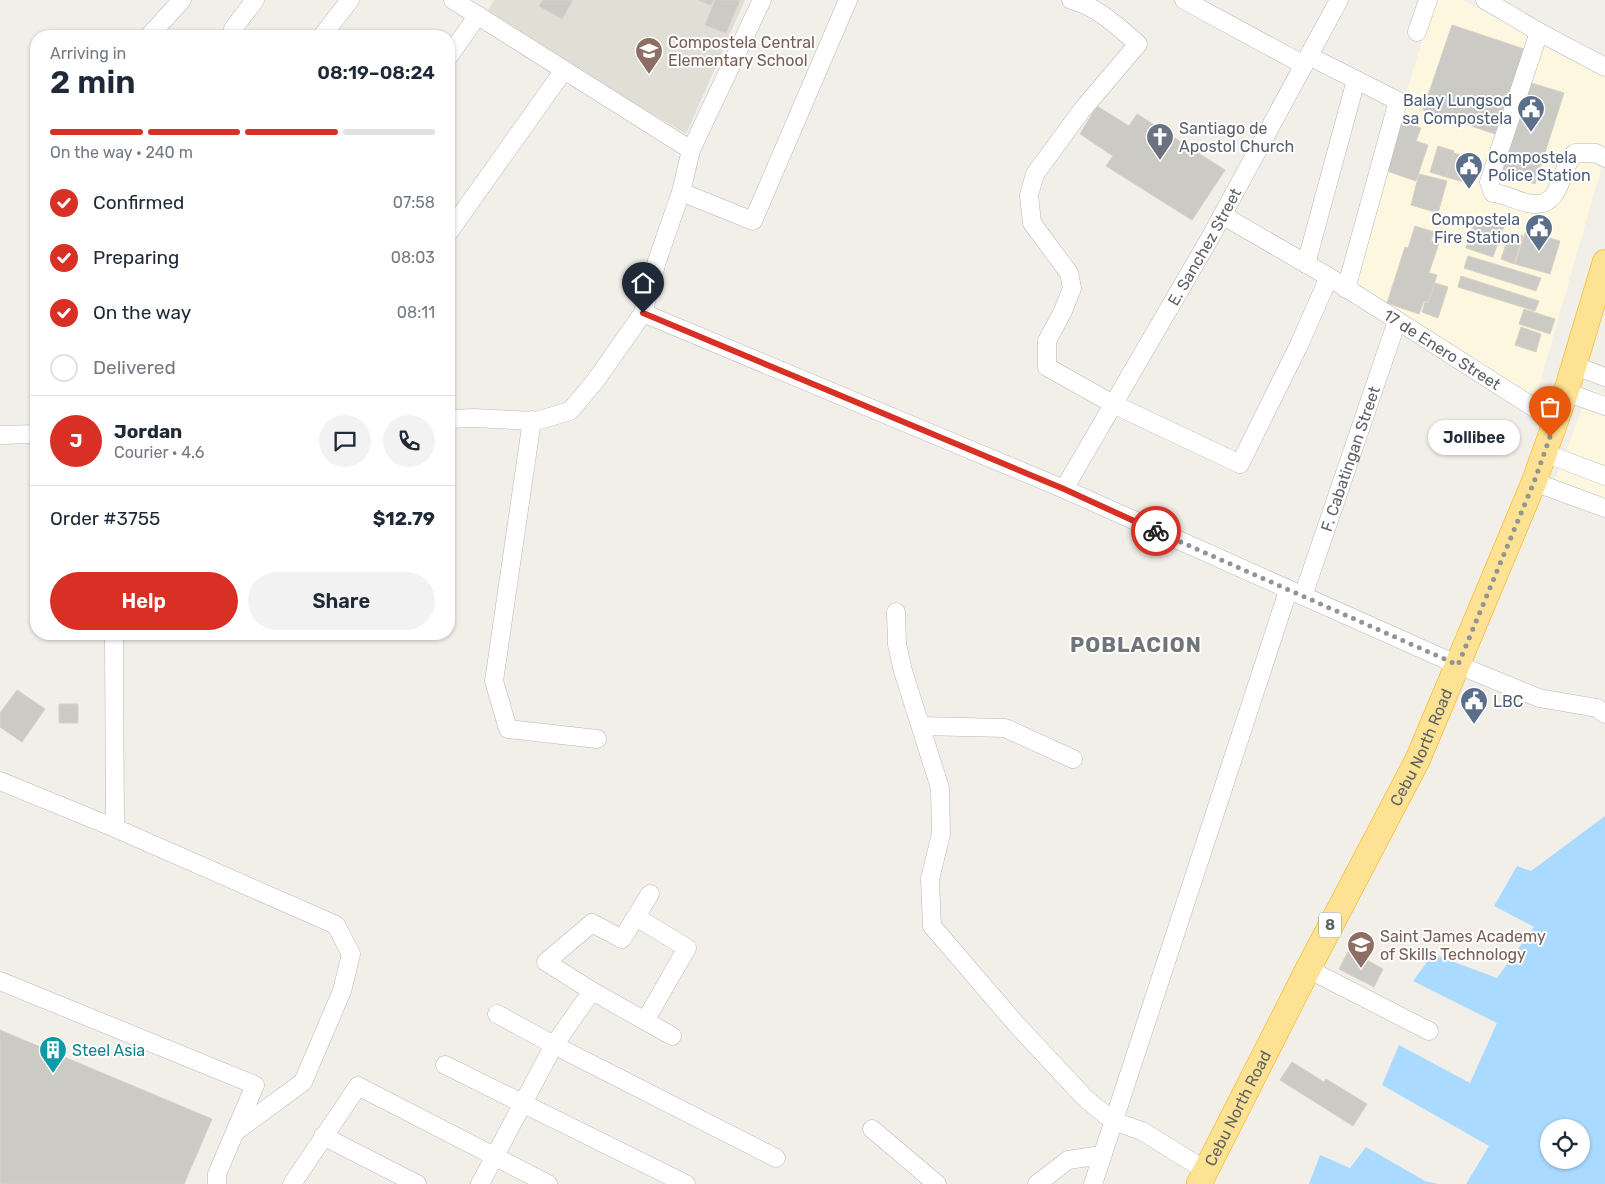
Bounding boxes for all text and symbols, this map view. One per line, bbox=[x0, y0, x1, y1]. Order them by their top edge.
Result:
place label: Compostela Central Elementary School bbox=[668, 33, 815, 70]
school or university icon: Compostela Central Elementary School bbox=[634, 36, 664, 75]
text: Arriving in bbox=[50, 44, 126, 63]
text: 08:19–08:24 bbox=[317, 61, 435, 84]
text: 2 min bbox=[50, 63, 135, 101]
place label: Balay Lungsod sa Compostela bbox=[1402, 91, 1512, 128]
public building icon: Balay Lungsod sa Compostela bbox=[1516, 94, 1546, 133]
place label: Santiago de Apostol Church bbox=[1179, 119, 1294, 156]
church icon: Santiago de Apostol Church bbox=[1145, 122, 1175, 161]
text: On the way · 240 m bbox=[50, 143, 193, 162]
place label: Compostela Police Station bbox=[1488, 148, 1591, 185]
public building icon: Compostela Police Station bbox=[1454, 151, 1484, 190]
street label: E. Sanchez Street bbox=[1163, 185, 1245, 309]
icon: check bbox=[50, 189, 78, 217]
text: Confirmed bbox=[93, 191, 184, 214]
text: 07:58 bbox=[393, 193, 435, 212]
place label: Compostela Fire Station bbox=[1431, 210, 1520, 247]
public building icon: Compostela Fire Station bbox=[1524, 213, 1554, 252]
icon: check bbox=[50, 244, 78, 272]
text: Preparing bbox=[93, 246, 179, 269]
text: 08:03 bbox=[391, 248, 435, 267]
pin bbox=[622, 262, 664, 313]
icon: home bbox=[629, 269, 657, 297]
icon: check bbox=[50, 299, 78, 327]
text: On the way bbox=[93, 301, 191, 324]
text: 08:11 bbox=[397, 303, 435, 322]
street label: 17 de Enero Street bbox=[1380, 305, 1504, 394]
text: Delivered bbox=[93, 356, 176, 379]
street label: F. Cabatingan Street bbox=[1316, 384, 1384, 534]
pin bbox=[1529, 386, 1571, 437]
icon: bag bbox=[1536, 393, 1564, 421]
button: chat bbox=[319, 415, 371, 467]
button: phone bbox=[383, 415, 435, 467]
text: Jordan bbox=[114, 420, 182, 443]
callout: Jollibee bbox=[1428, 420, 1520, 454]
text: Jollibee bbox=[1443, 428, 1505, 447]
text: J bbox=[70, 429, 82, 452]
text: Courier · 4.6 bbox=[114, 443, 204, 462]
courier bbox=[1131, 506, 1181, 556]
text: Order #3755 bbox=[50, 507, 160, 530]
text: $12.79 bbox=[373, 507, 435, 530]
icon: bike bbox=[1142, 517, 1170, 545]
button: Help bbox=[50, 572, 238, 630]
button: Share bbox=[248, 572, 435, 630]
district label: POBLACION bbox=[1070, 632, 1202, 657]
street label: Cebu North Road bbox=[1386, 686, 1456, 809]
public building icon: LBC bbox=[1459, 686, 1489, 725]
place label: LBC bbox=[1493, 692, 1523, 711]
road number: 8 bbox=[1319, 912, 1341, 938]
place label: Saint James Academy of Skills Technology bbox=[1380, 927, 1546, 964]
school or university icon: Saint James Academy of Skills Technology bbox=[1346, 930, 1376, 969]
building icon: Steel Asia bbox=[38, 1035, 68, 1074]
place label: Steel Asia bbox=[72, 1041, 145, 1060]
street label: Cebu North Road bbox=[1200, 1047, 1275, 1169]
map controls bbox=[1540, 1119, 1590, 1169]
button: locate bbox=[1540, 1119, 1590, 1169]

